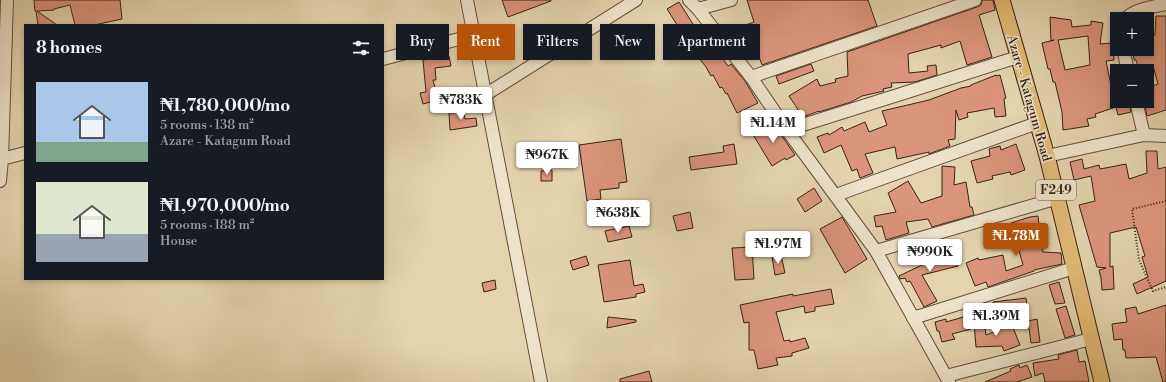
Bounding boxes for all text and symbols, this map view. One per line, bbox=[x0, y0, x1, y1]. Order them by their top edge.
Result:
map controls bbox=[1110, 12, 1154, 108]
button: + bbox=[1110, 12, 1154, 56]
chip: Buy bbox=[396, 24, 449, 60]
chip: Rent bbox=[457, 24, 515, 60]
chip: Filters bbox=[523, 24, 592, 60]
chip: New bbox=[600, 24, 655, 60]
chip: Apartment bbox=[663, 24, 760, 60]
street label: Azare - Katagum Road bbox=[1003, 32, 1055, 164]
text: 8 homes bbox=[36, 37, 102, 59]
icon: filters bbox=[350, 37, 372, 59]
button: − bbox=[1110, 64, 1154, 108]
pin: ₦783K bbox=[433, 87, 489, 121]
text: ₦783K bbox=[439, 92, 483, 108]
text: ₦1,780,000/mo bbox=[160, 95, 290, 117]
icon: home bbox=[68, 98, 116, 146]
pin: ₦1.14M bbox=[740, 110, 806, 144]
text: ₦1.14M bbox=[750, 115, 796, 131]
text: 5 rooms · 138 m² bbox=[160, 117, 254, 133]
text: Azare - Katagum Road bbox=[160, 133, 291, 149]
pin: ₦967K bbox=[519, 142, 575, 176]
text: ₦967K bbox=[525, 147, 569, 163]
road number: F249 bbox=[1036, 180, 1076, 200]
text: ₦1,970,000/mo bbox=[160, 195, 290, 217]
icon: home bbox=[68, 198, 116, 246]
pin: ₦638K bbox=[590, 200, 646, 234]
text: ₦638K bbox=[596, 205, 640, 221]
text: 5 rooms · 188 m² bbox=[160, 217, 254, 233]
pin: ₦1.78M bbox=[983, 223, 1049, 257]
text: ₦1.78M bbox=[992, 228, 1040, 244]
pin: ₦1.97M bbox=[745, 231, 811, 265]
text: House bbox=[160, 233, 197, 249]
text: ₦1.97M bbox=[754, 236, 802, 252]
pin: ₦990K bbox=[902, 239, 958, 273]
text: ₦990K bbox=[907, 244, 953, 260]
pin: ₦1.39M bbox=[963, 303, 1029, 337]
text: ₦1.39M bbox=[972, 308, 1020, 324]

